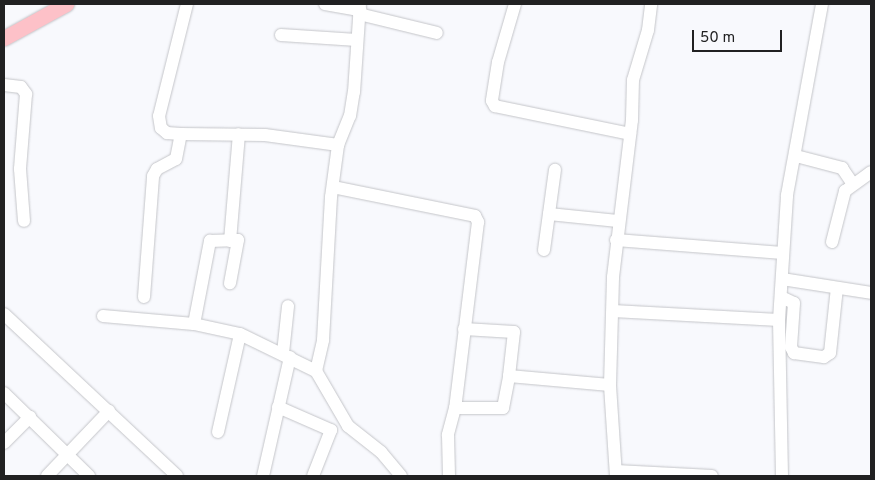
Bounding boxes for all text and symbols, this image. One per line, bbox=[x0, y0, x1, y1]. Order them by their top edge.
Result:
scale bar bbox=[695, 20, 785, 52]
text: 50 m bbox=[700, 29, 735, 48]

